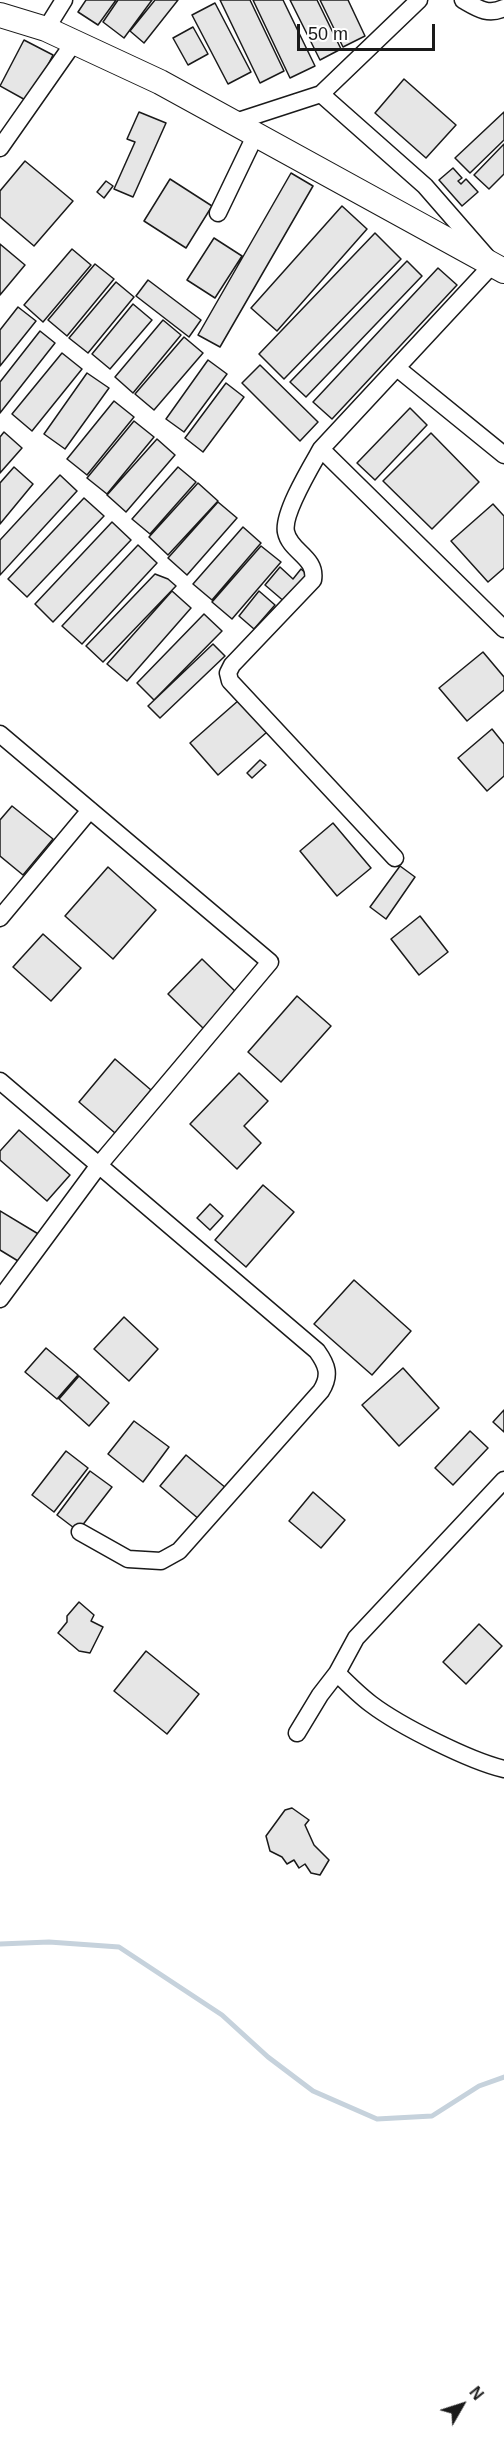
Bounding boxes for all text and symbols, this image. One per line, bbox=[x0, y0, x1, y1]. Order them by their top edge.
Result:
scale bar bbox=[300, 12, 438, 50]
text: 50 m bbox=[308, 24, 348, 44]
north arrow bbox=[432, 2375, 492, 2435]
text: N bbox=[466, 2384, 487, 2403]

